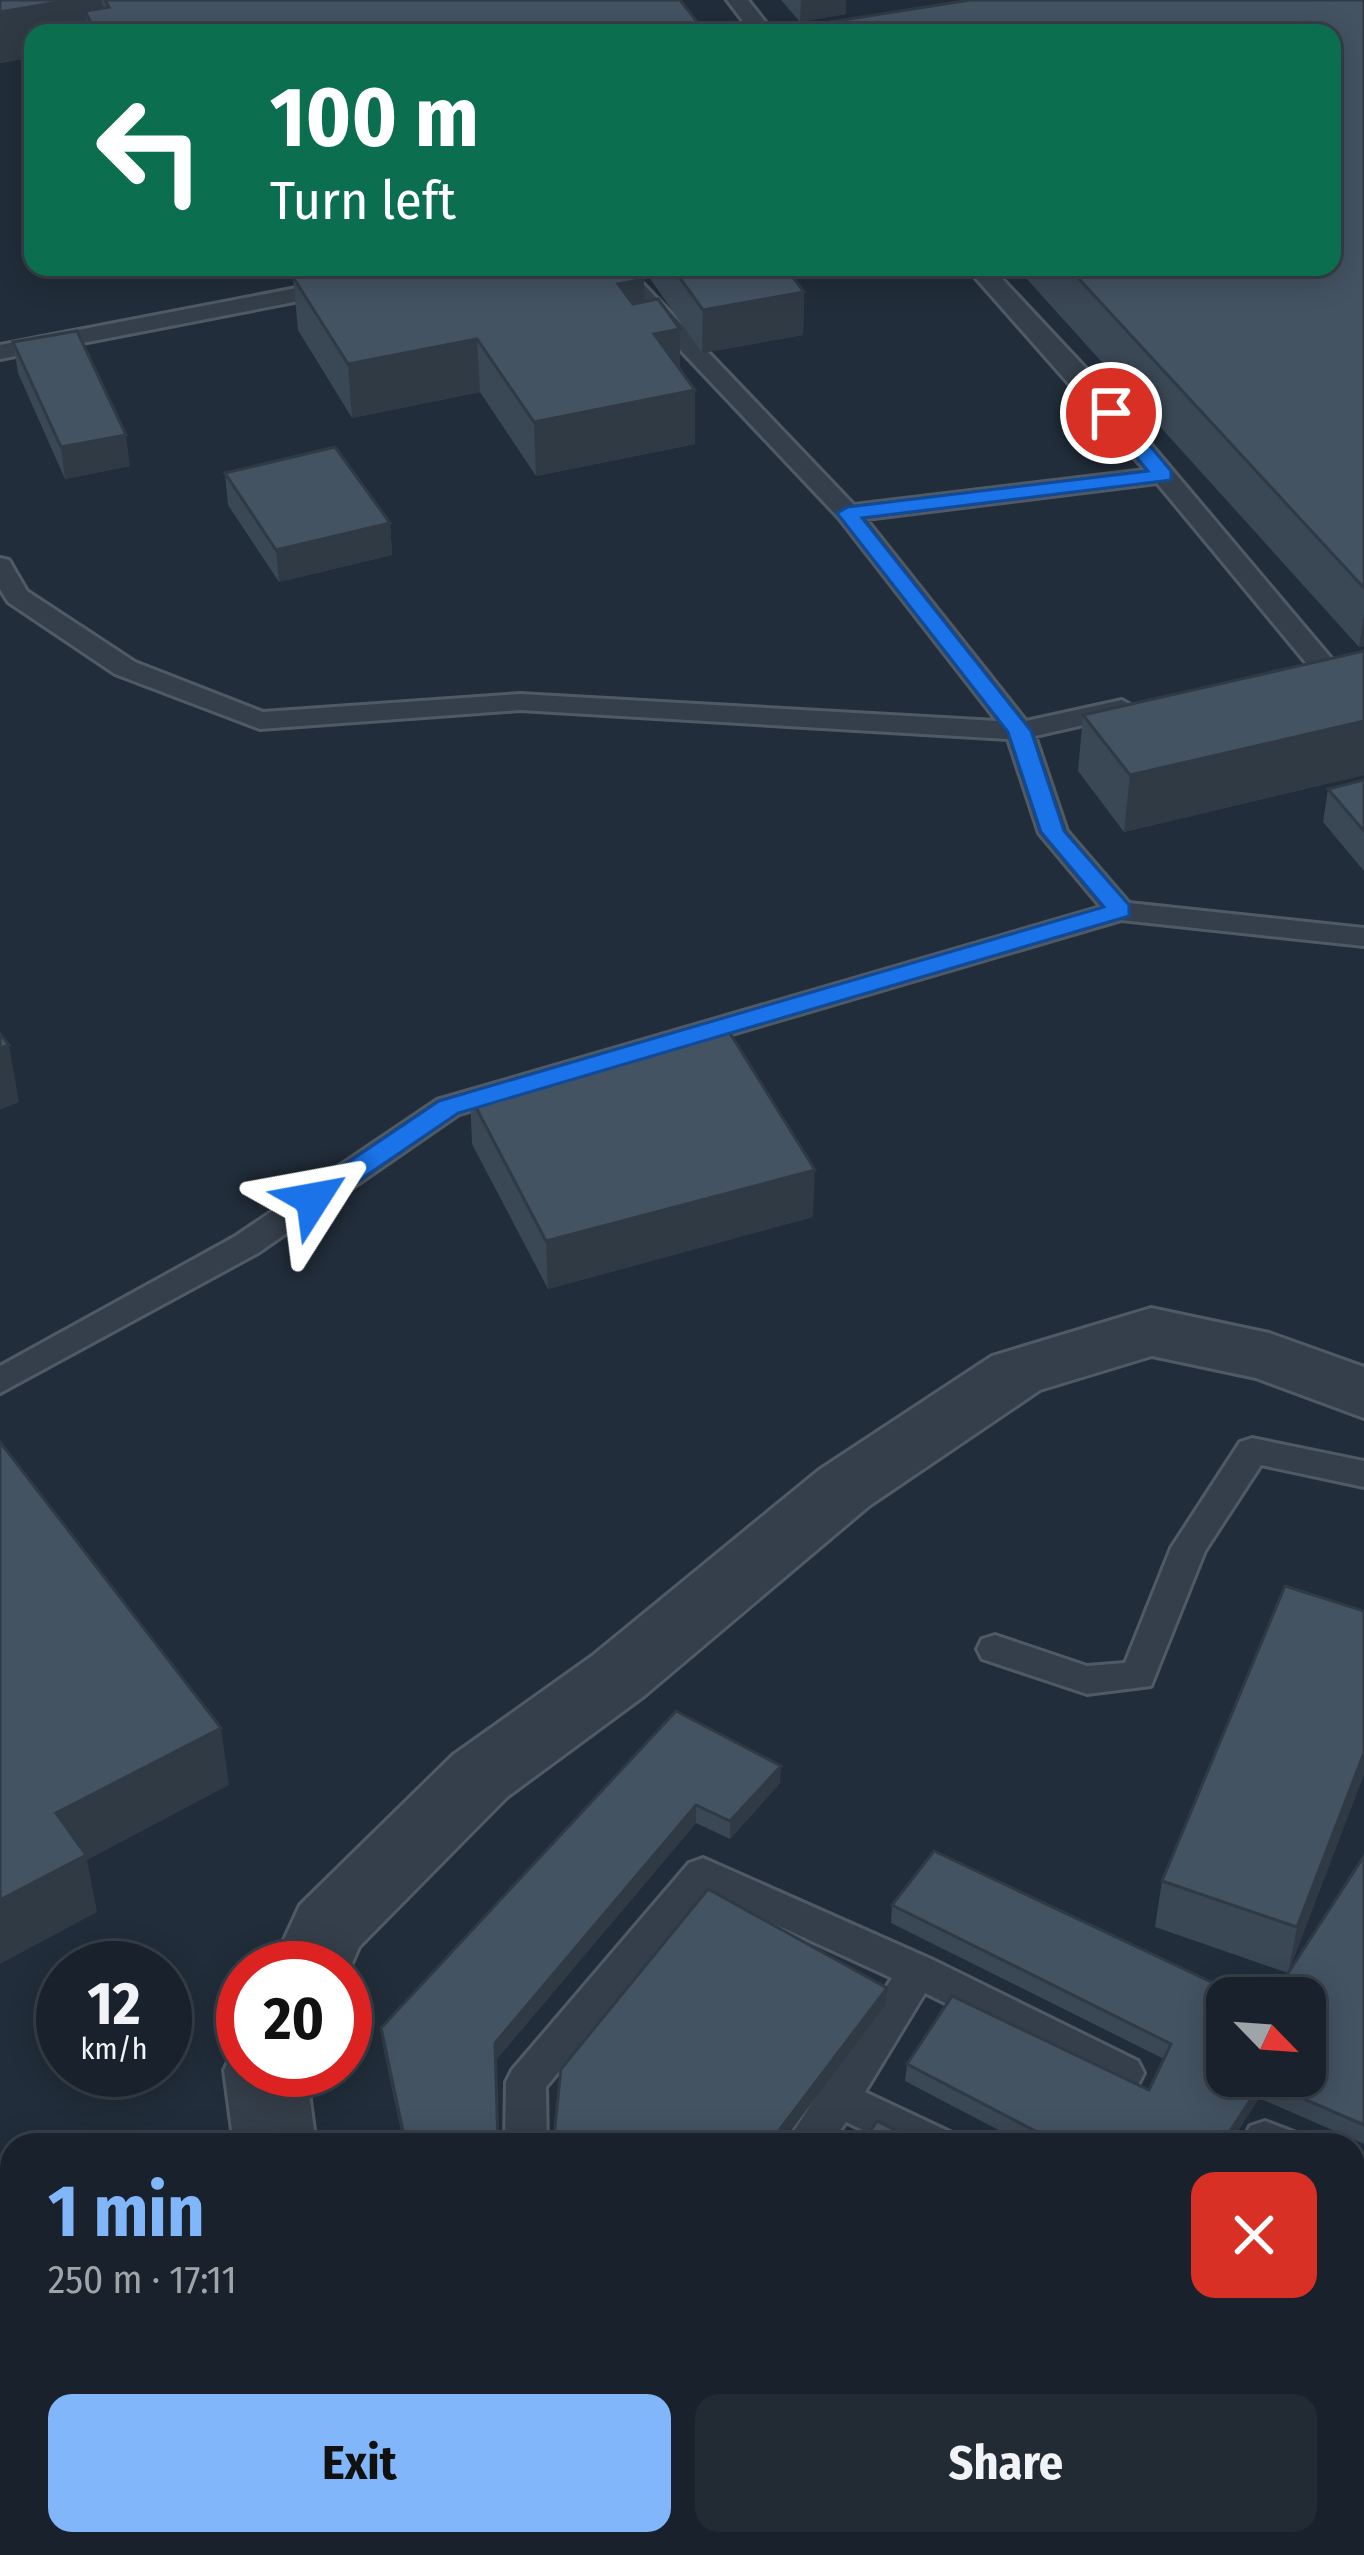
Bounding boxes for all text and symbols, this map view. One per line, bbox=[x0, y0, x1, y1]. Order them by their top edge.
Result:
text: 100 m bbox=[270, 67, 479, 168]
icon: left bbox=[72, 72, 228, 228]
text: Turn left bbox=[270, 169, 456, 233]
pin bbox=[1060, 362, 1162, 464]
icon: arrive bbox=[1078, 380, 1144, 446]
position arrow bbox=[250, 1136, 376, 1262]
speed limit sign: 20 bbox=[216, 1941, 372, 2097]
text: 12 bbox=[87, 1968, 141, 2040]
north arrow bbox=[1206, 1977, 1326, 2097]
map controls bbox=[1206, 1977, 1326, 2097]
text: km/h bbox=[81, 2031, 147, 2067]
text: 1 min bbox=[48, 2169, 205, 2255]
button: close bbox=[1191, 2172, 1317, 2298]
text: 250 m · 17:11 bbox=[48, 2257, 237, 2303]
button: Exit bbox=[48, 2394, 671, 2532]
button: Share bbox=[695, 2394, 1317, 2532]

